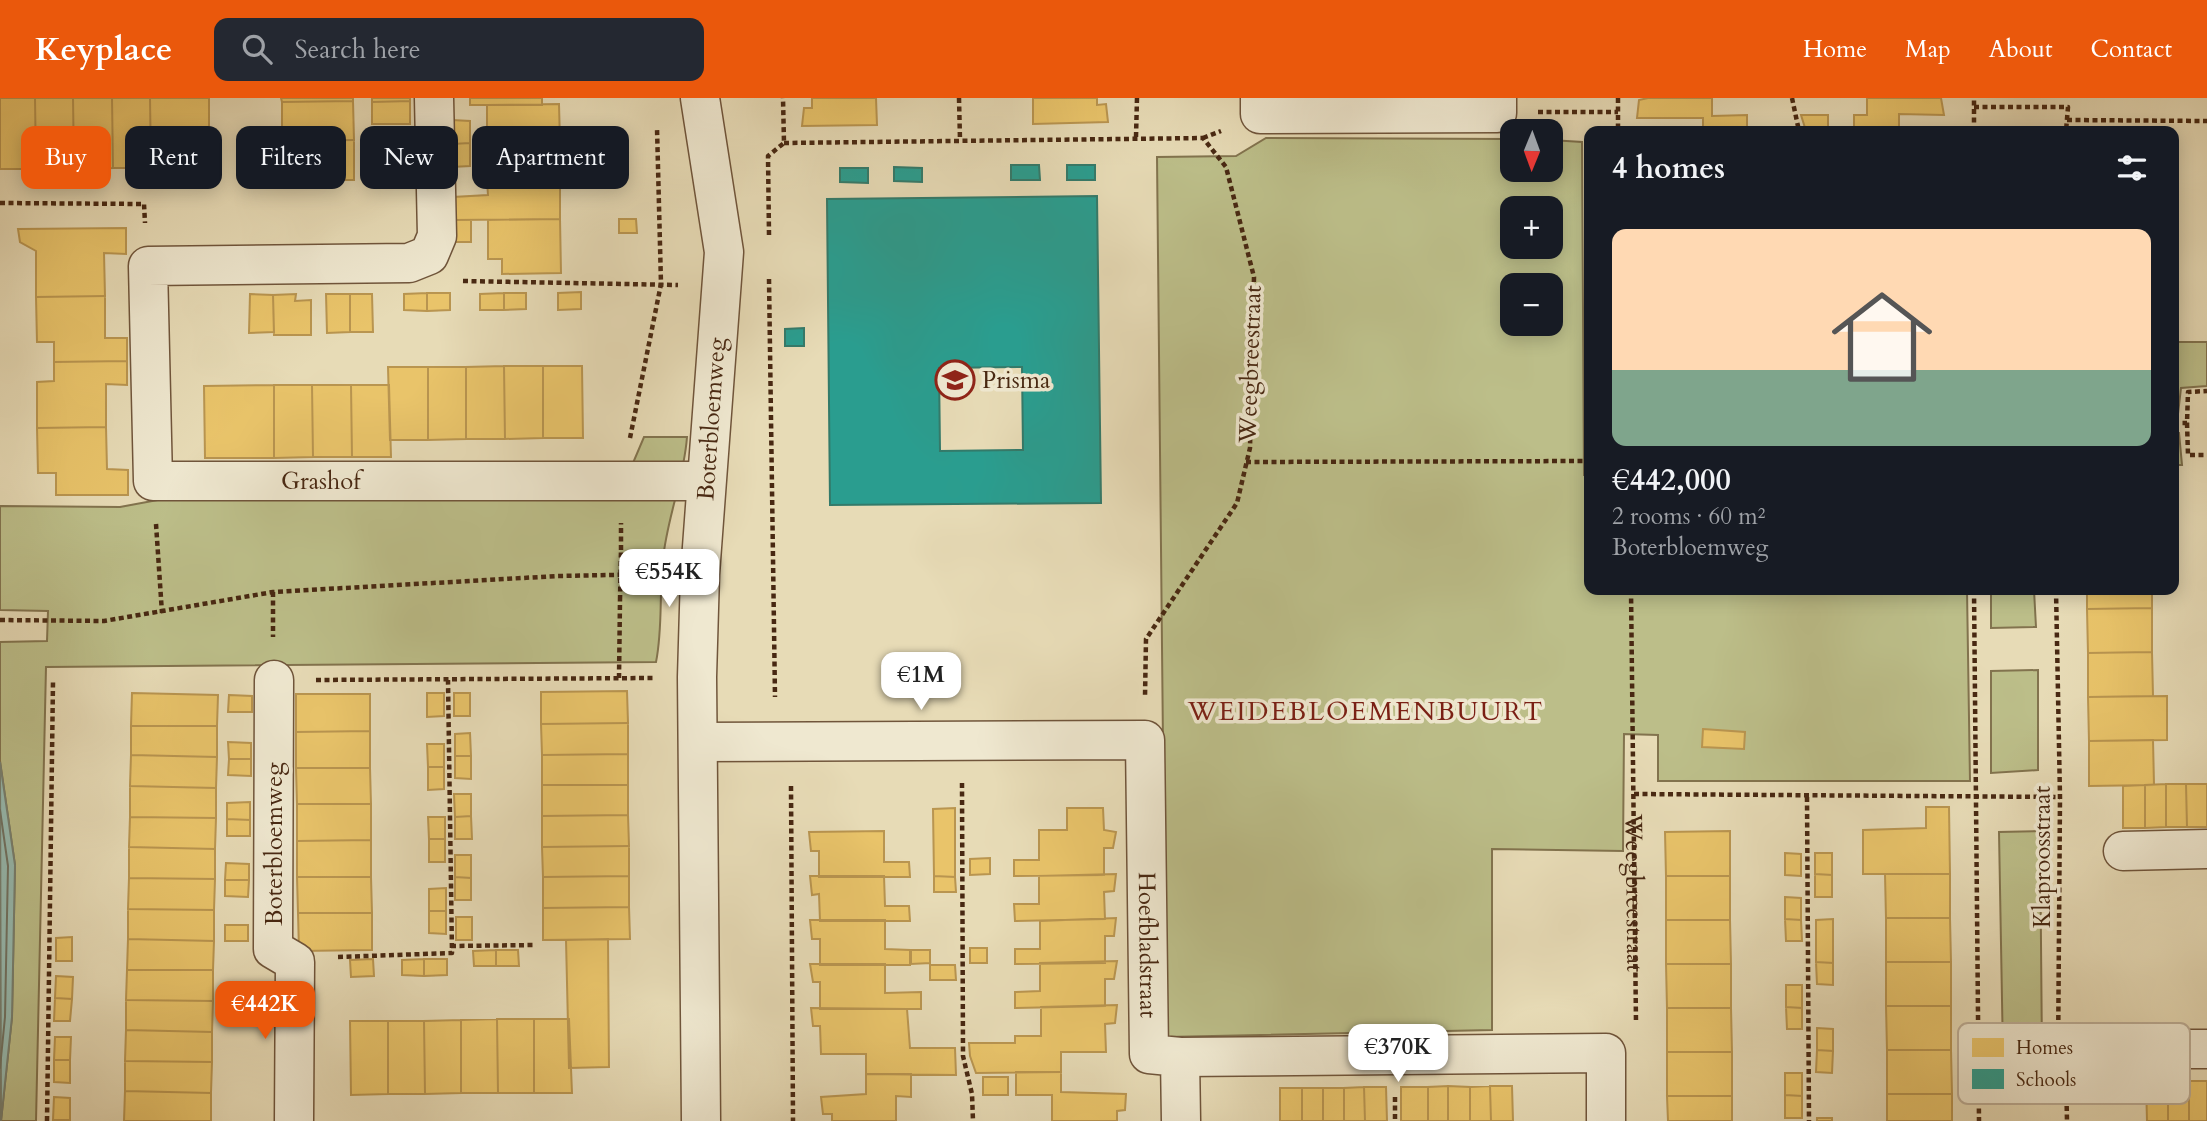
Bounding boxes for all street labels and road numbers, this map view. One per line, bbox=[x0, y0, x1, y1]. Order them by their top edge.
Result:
street label: Weegbreestraat bbox=[1231, 284, 1270, 444]
street label: Boterbloemweg bbox=[689, 336, 734, 502]
street label: Grashof bbox=[281, 465, 364, 498]
street label: Boterbloemweg bbox=[258, 762, 291, 926]
street label: Klaproosstraat bbox=[2026, 785, 2059, 928]
street label: Weegbreestraat bbox=[1617, 813, 1651, 973]
street label: Hoefbladstraat bbox=[1130, 872, 1165, 1019]

